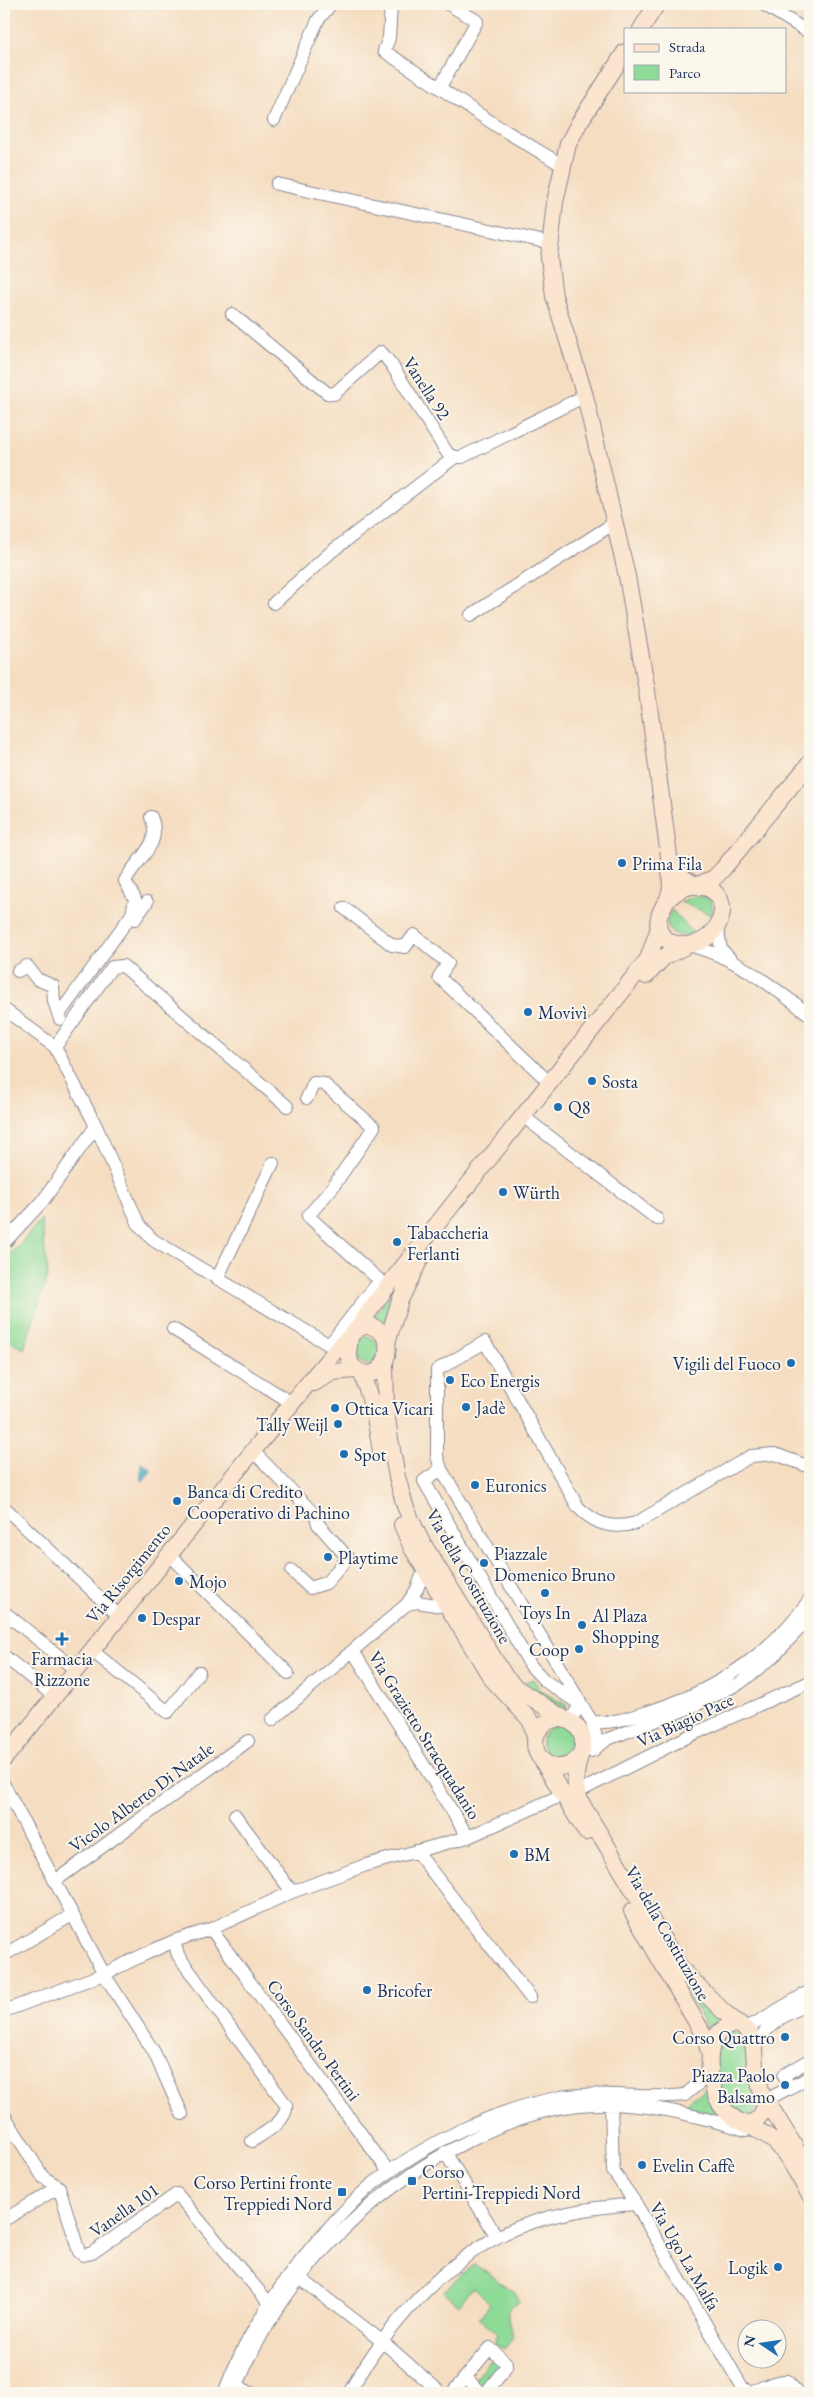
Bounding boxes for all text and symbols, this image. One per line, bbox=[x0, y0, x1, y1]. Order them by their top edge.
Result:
legend bbox=[624, 28, 786, 92]
text: Strada bbox=[669, 37, 705, 56]
text: Parco bbox=[669, 63, 701, 82]
street label: Vanella 92 bbox=[398, 352, 456, 424]
place label: Prima Fila bbox=[632, 852, 703, 875]
marker: Prima Fila bbox=[616, 857, 628, 869]
place label: Movivì bbox=[538, 1001, 588, 1024]
marker: Movivì bbox=[522, 1006, 534, 1018]
place label: Sosta bbox=[602, 1070, 639, 1093]
marker: Sosta bbox=[586, 1075, 598, 1087]
place label: Q8 bbox=[568, 1096, 590, 1119]
marker: Q8 bbox=[552, 1101, 564, 1113]
place label: Würth bbox=[513, 1181, 560, 1204]
marker: Würth bbox=[497, 1186, 509, 1198]
place label: Tabaccheria Ferlanti bbox=[407, 1221, 489, 1265]
marker: Tabaccheria Ferlanti bbox=[391, 1236, 403, 1248]
place label: Vigili del Fuoco bbox=[673, 1352, 781, 1375]
marker: Vigili del Fuoco bbox=[785, 1357, 797, 1369]
place label: Eco Energis bbox=[460, 1369, 540, 1392]
marker: Eco Energis bbox=[444, 1374, 456, 1386]
place label: Jadè bbox=[474, 1396, 505, 1419]
place label: Ottica Vicari bbox=[345, 1397, 434, 1420]
marker: Jadè bbox=[460, 1401, 472, 1413]
marker: Ottica Vicari bbox=[329, 1402, 341, 1414]
place label: Tally Weijl bbox=[256, 1413, 328, 1436]
marker: Tally Weijl bbox=[332, 1418, 344, 1430]
place label: Spot bbox=[354, 1443, 387, 1466]
marker: Spot bbox=[338, 1448, 350, 1460]
place label: Euronics bbox=[485, 1474, 547, 1497]
marker: Euronics bbox=[469, 1479, 481, 1491]
place label: Banca di Credito Cooperativo di Pachino bbox=[187, 1480, 350, 1524]
marker: Banca di Credito Cooperativo di Pachino bbox=[171, 1495, 183, 1507]
street label: Via della Costituzione bbox=[421, 1505, 517, 1647]
street label: Via Risorgimento bbox=[81, 1518, 175, 1628]
place label: Piazzale Domenico Bruno bbox=[494, 1542, 615, 1586]
place label: Playtime bbox=[338, 1546, 398, 1569]
marker: Playtime bbox=[322, 1551, 334, 1563]
marker: Piazzale Domenico Bruno bbox=[478, 1557, 490, 1569]
place label: Mojo bbox=[189, 1570, 227, 1593]
marker: Mojo bbox=[173, 1575, 185, 1587]
marker: Toys In bbox=[539, 1587, 551, 1599]
place label: Toys In bbox=[519, 1601, 571, 1624]
place label: Al Plaza Shopping bbox=[591, 1604, 659, 1648]
place label: Despar bbox=[152, 1607, 201, 1630]
marker: Despar bbox=[136, 1612, 148, 1624]
marker: Al Plaza Shopping bbox=[576, 1619, 588, 1631]
marker: Farmacia Rizzone bbox=[56, 1633, 68, 1645]
place label: Coop bbox=[529, 1638, 569, 1661]
marker: Coop bbox=[573, 1643, 585, 1655]
place label: Farmacia Rizzone bbox=[31, 1647, 94, 1691]
street label: Via Grazietto Stracquadanio bbox=[364, 1647, 486, 1824]
street label: Via Biagio Pace bbox=[633, 1688, 737, 1752]
street label: Vicolo Alberto Di Natale bbox=[64, 1737, 218, 1857]
place label: BM bbox=[524, 1843, 551, 1866]
marker: BM bbox=[508, 1848, 520, 1860]
street label: Via della Costituzione bbox=[620, 1862, 716, 2004]
street label: Corso Sandro Pertini bbox=[262, 1975, 366, 2106]
place label: Bricofer bbox=[377, 1979, 432, 2002]
marker: Bricofer bbox=[361, 1984, 373, 1996]
place label: Corso Quattro bbox=[672, 2026, 775, 2049]
marker: Corso Quattro bbox=[779, 2031, 791, 2043]
place label: Piazza Paolo Balsamo bbox=[691, 2064, 775, 2108]
marker: Piazza Paolo Balsamo bbox=[779, 2079, 791, 2091]
place label: Evelin Caffè bbox=[652, 2154, 735, 2177]
marker: Evelin Caffè bbox=[636, 2159, 648, 2171]
place label: Corso Pertini-Treppiedi Nord bbox=[422, 2160, 581, 2204]
place label: Corso Pertini fronte Treppiedi Nord bbox=[194, 2171, 333, 2215]
marker: Corso Pertini-Treppiedi Nord bbox=[406, 2175, 418, 2187]
street label: Vanella 101 bbox=[85, 2178, 163, 2242]
marker: Corso Pertini fronte Treppiedi Nord bbox=[336, 2186, 348, 2198]
street label: Via Ugo La Malfa bbox=[645, 2198, 726, 2315]
place label: Logik bbox=[728, 2256, 769, 2279]
marker: Logik bbox=[772, 2261, 784, 2273]
north arrow bbox=[736, 2320, 786, 2370]
text: N bbox=[739, 2333, 760, 2349]

